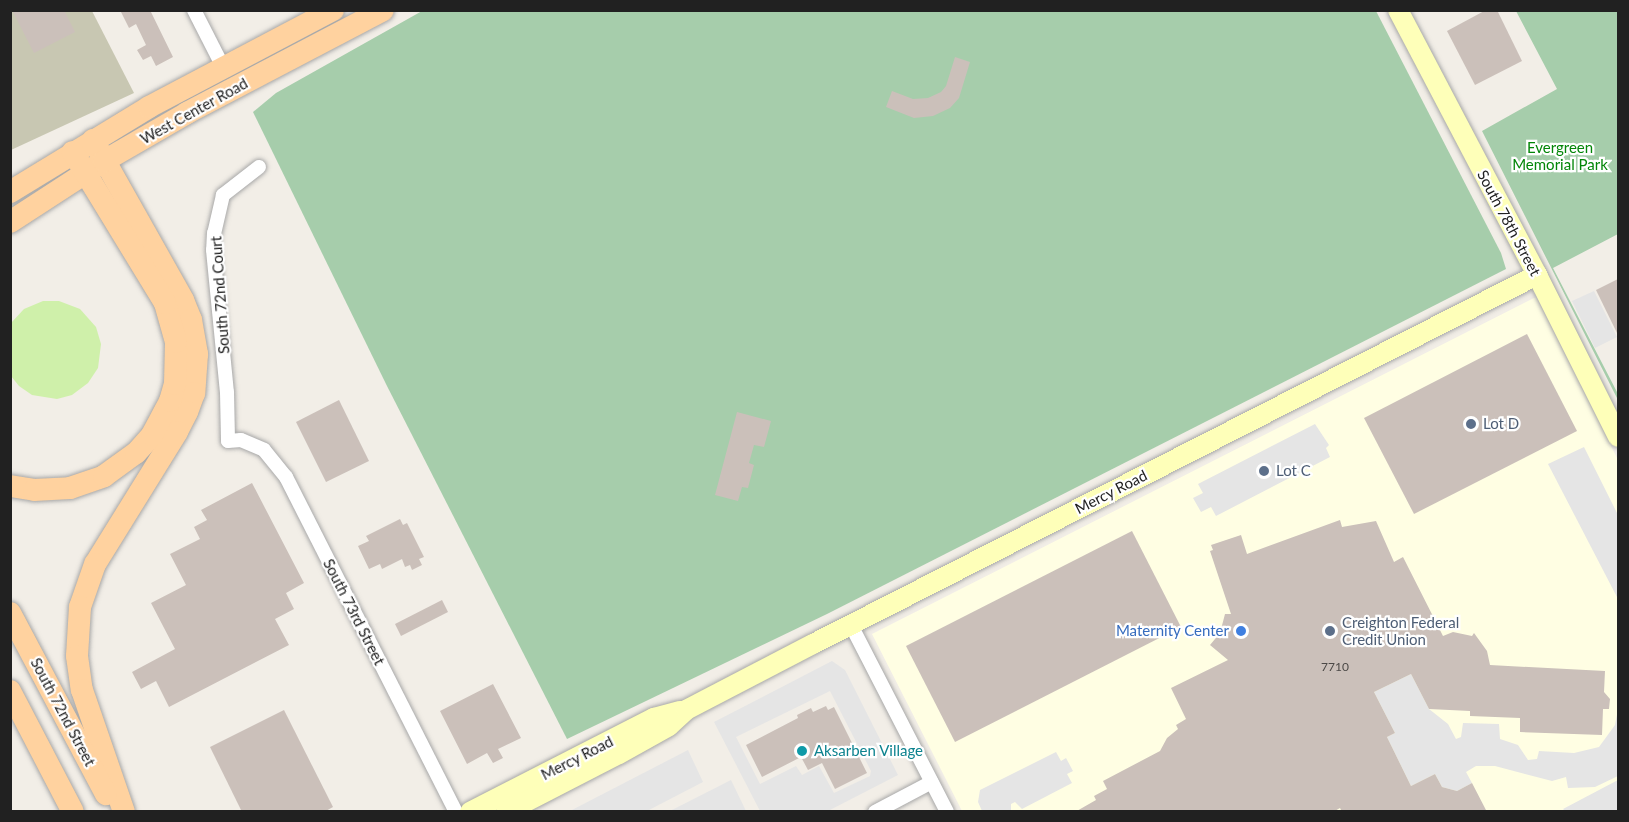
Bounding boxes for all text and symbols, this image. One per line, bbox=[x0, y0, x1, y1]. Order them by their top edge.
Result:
street label: West Center Road bbox=[137, 74, 251, 148]
park label: Evergreen Memorial Park bbox=[1512, 138, 1608, 173]
street label: South 78th Street bbox=[1474, 167, 1544, 279]
street label: South 72nd Court bbox=[207, 235, 233, 355]
place label: Lot D bbox=[1483, 415, 1519, 433]
marker: Lot D bbox=[1464, 417, 1478, 431]
place label: Lot C bbox=[1276, 462, 1311, 480]
marker: Lot C bbox=[1257, 464, 1271, 478]
street label: Mercy Road bbox=[1072, 466, 1150, 518]
street label: South 73rd Street bbox=[319, 556, 389, 668]
place label: Creighton Federal Credit Union bbox=[1342, 613, 1459, 648]
place label: Maternity Center bbox=[1116, 622, 1229, 640]
marker: Maternity Center bbox=[1234, 624, 1248, 638]
marker: Creighton Federal Credit Union bbox=[1323, 624, 1337, 638]
street label: South 72nd Street bbox=[27, 655, 99, 769]
house number: 7710 bbox=[1321, 660, 1349, 674]
street label: Mercy Road bbox=[538, 732, 616, 784]
place label: Aksarben Village bbox=[814, 742, 924, 760]
marker: Aksarben Village bbox=[795, 744, 809, 758]

